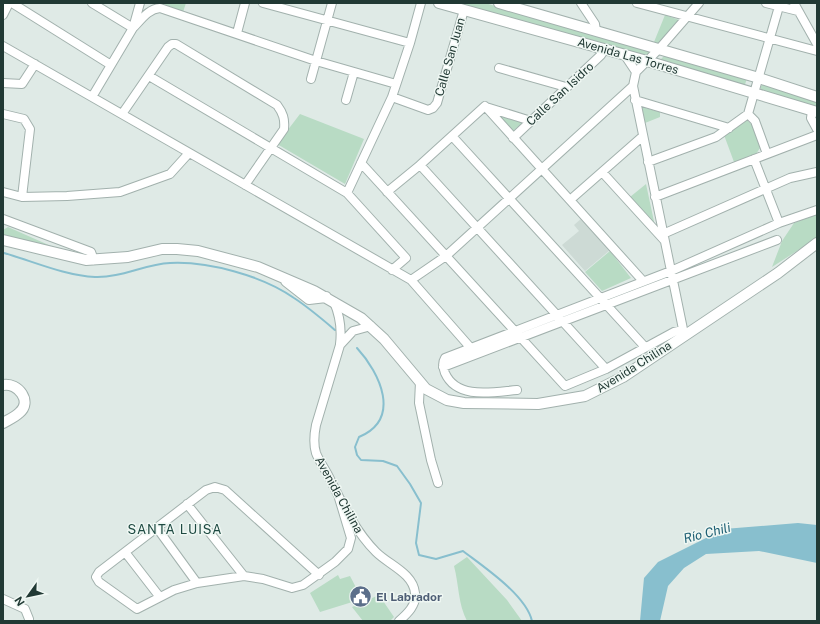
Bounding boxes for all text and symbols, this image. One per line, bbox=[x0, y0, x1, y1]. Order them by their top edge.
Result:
street label: Calle San Juan bbox=[432, 16, 468, 98]
street label: Avenida Las Torres bbox=[576, 35, 680, 77]
street label: Calle San Isidro bbox=[523, 59, 597, 129]
street label: Avenida Chilina bbox=[594, 338, 674, 396]
street label: Avenida Chilina bbox=[312, 454, 366, 536]
water label: Río Chili bbox=[682, 520, 733, 546]
district label: SANTA LUISA bbox=[127, 522, 223, 537]
north arrow bbox=[8, 576, 48, 616]
public building icon: El Labrador bbox=[347, 584, 373, 610]
place label: El Labrador bbox=[376, 590, 442, 604]
text: N bbox=[12, 595, 27, 608]

